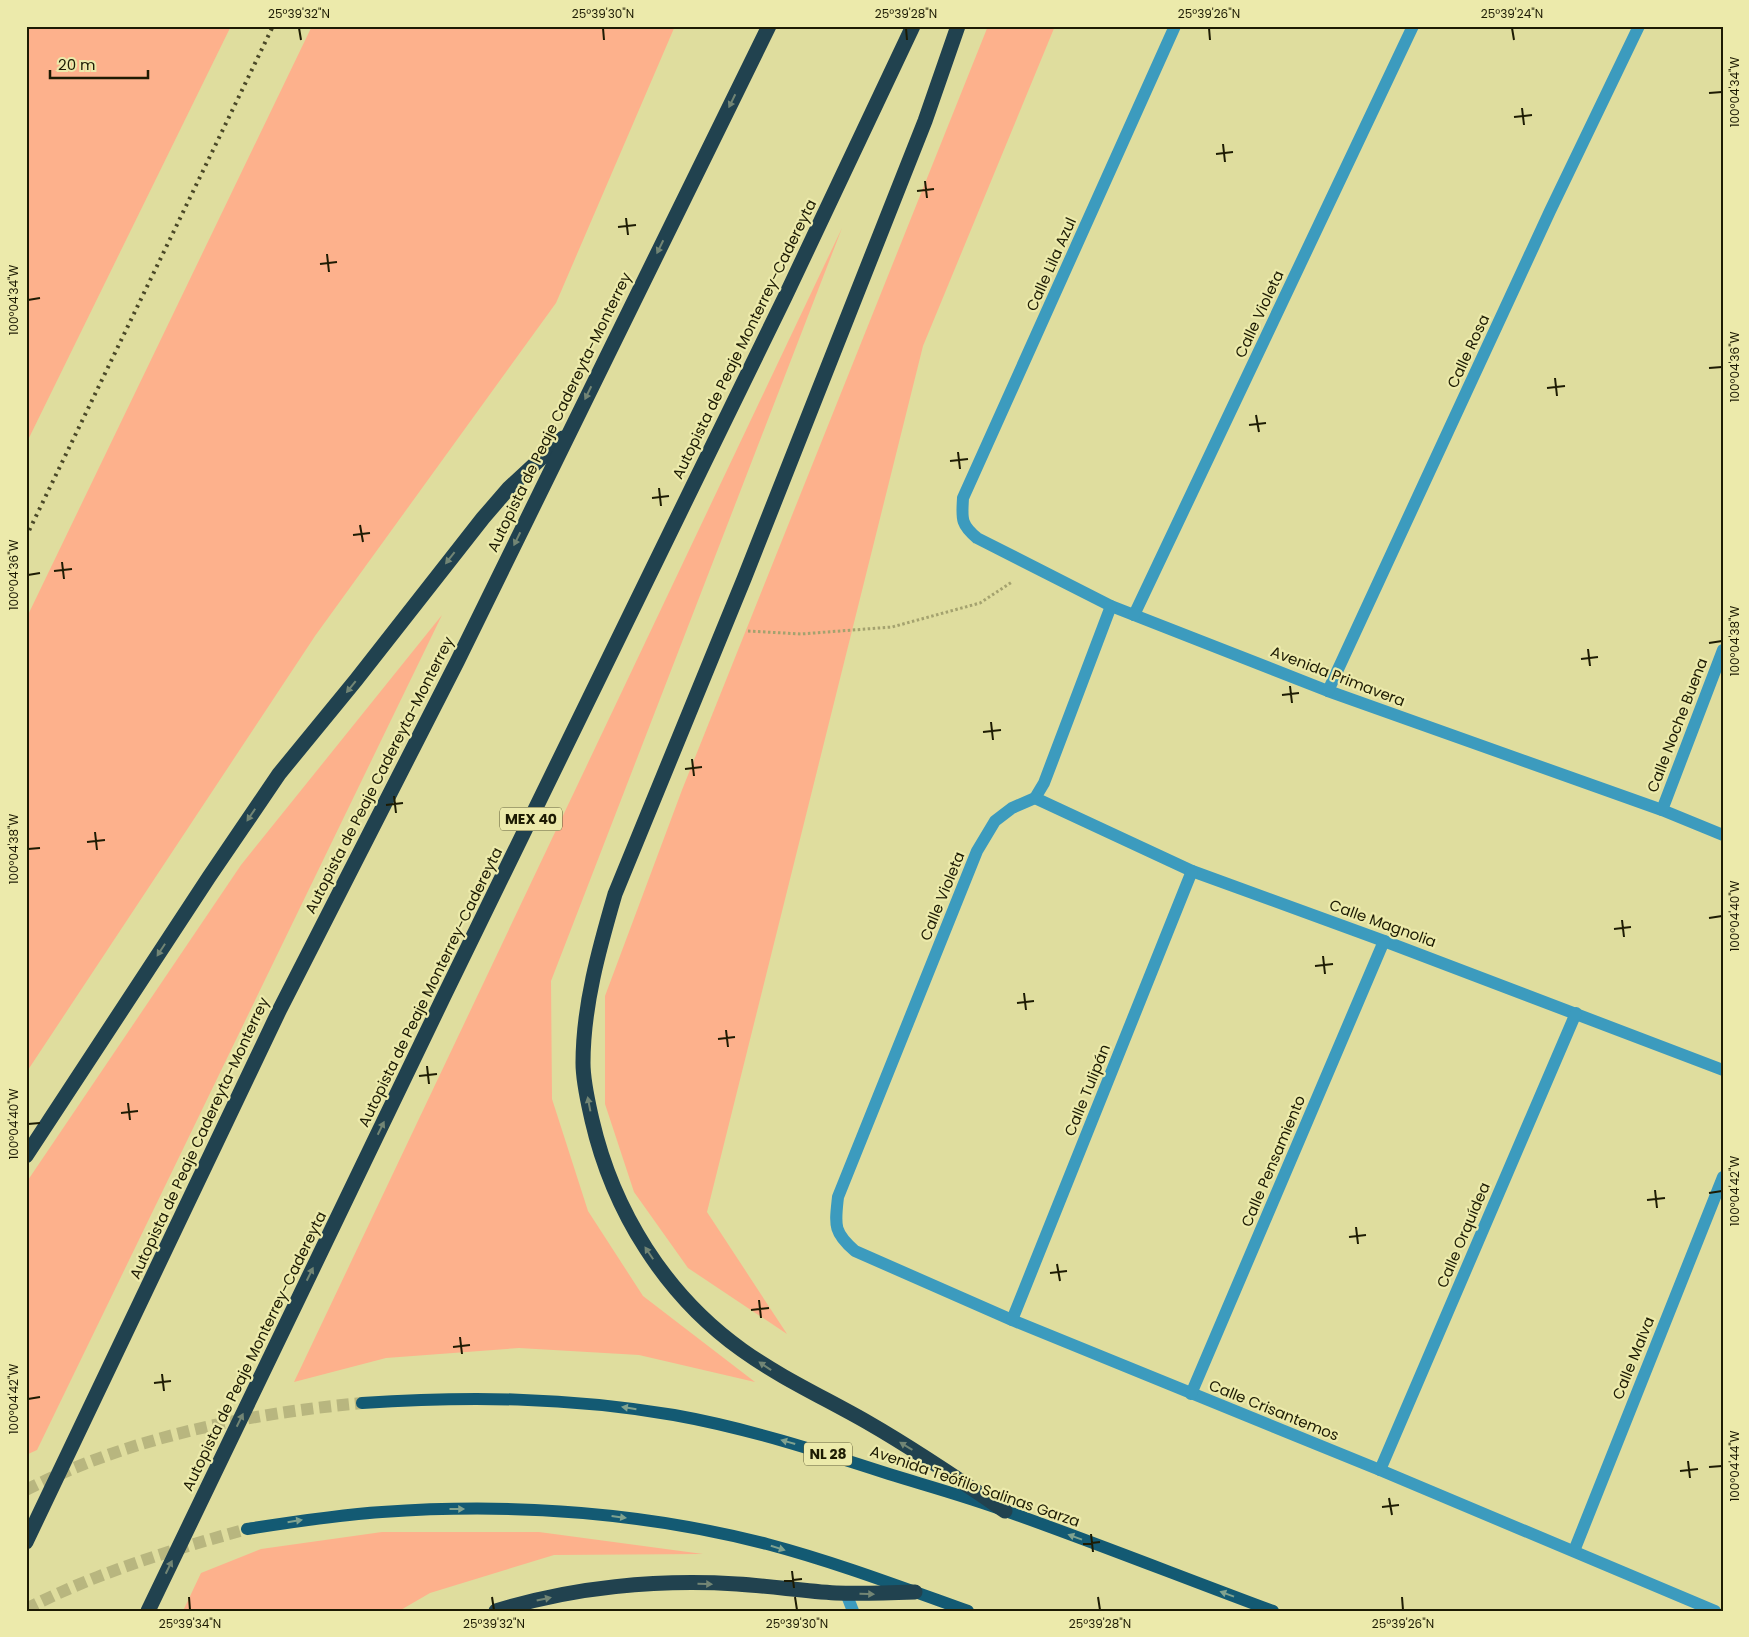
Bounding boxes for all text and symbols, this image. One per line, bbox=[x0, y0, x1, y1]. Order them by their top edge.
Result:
text: 25°39'32"N bbox=[268, 5, 330, 22]
text: 25°39'30"N bbox=[572, 5, 634, 22]
text: 25°39'28"N bbox=[875, 5, 937, 22]
text: 25°39'26"N bbox=[1178, 5, 1240, 22]
text: 25°39'24"N bbox=[1481, 5, 1543, 22]
scale bar bbox=[50, 48, 148, 80]
text: 20 m bbox=[58, 54, 96, 75]
text: 100°04'34"W bbox=[1726, 56, 1743, 127]
one-way arrow bbox=[728, 94, 736, 109]
street label: Autopista de Peaje Monterrey-Cadereyta bbox=[667, 196, 821, 482]
street label: Calle Lila Azul bbox=[1021, 214, 1081, 314]
one-way arrow bbox=[656, 240, 664, 254]
text: 100°04'34"W bbox=[5, 264, 22, 335]
street label: Calle Violeta bbox=[1230, 267, 1288, 361]
street label: Autopista de Peaje Cadereyta-Monterrey bbox=[482, 268, 636, 555]
street label: Calle Rosa bbox=[1442, 311, 1494, 391]
text: 100°04'36"W bbox=[1726, 331, 1743, 402]
one-way arrow bbox=[584, 386, 592, 400]
one-way arrow bbox=[512, 532, 520, 546]
text: 100°04'36"W bbox=[5, 539, 22, 610]
one-way arrow bbox=[445, 551, 456, 564]
text: 100°04'38"W bbox=[1726, 605, 1743, 676]
street label: Autopista de Peaje Cadereyta-Monterrey bbox=[300, 632, 459, 917]
street label: Avenida Primavera bbox=[1268, 641, 1408, 711]
street label: Calle Noche Buena bbox=[1642, 655, 1712, 795]
one-way arrow bbox=[345, 680, 356, 693]
one-way arrow bbox=[246, 808, 256, 822]
road number: MEX 40 bbox=[500, 808, 562, 831]
text: 100°04'38"W bbox=[5, 813, 22, 884]
street label: Autopista de Peaje Monterrey-Cadereyta bbox=[353, 844, 507, 1130]
street label: Calle Violeta bbox=[915, 848, 969, 944]
text: 100°04'40"W bbox=[1726, 880, 1743, 952]
street label: Calle Magnolia bbox=[1327, 894, 1439, 952]
one-way arrow bbox=[156, 943, 166, 957]
street label: Autopista de Peaje Cadereyta-Monterrey bbox=[124, 993, 274, 1282]
street label: Calle Tulipán bbox=[1059, 1041, 1115, 1139]
text: 100°04'40"W bbox=[5, 1088, 22, 1160]
street label: Calle Pensamiento bbox=[1236, 1092, 1310, 1230]
one-way arrow bbox=[584, 1095, 592, 1111]
one-way arrow bbox=[377, 1121, 385, 1135]
text: 100°04'42"W bbox=[1726, 1155, 1743, 1226]
street label: Calle Orquídea bbox=[1431, 1179, 1495, 1291]
street label: Autopista de Peaje Monterrey-Cadereyta bbox=[177, 1208, 331, 1494]
one-way arrow bbox=[644, 1246, 654, 1260]
one-way arrow bbox=[306, 1267, 314, 1281]
street label: Calle Malva bbox=[1607, 1313, 1659, 1403]
one-way arrow bbox=[758, 1361, 771, 1371]
text: 100°04'42"W bbox=[5, 1363, 22, 1434]
street label: Calle Crisantemos bbox=[1206, 1374, 1342, 1446]
one-way arrow bbox=[621, 1404, 637, 1412]
one-way arrow bbox=[235, 1413, 244, 1428]
text: 100°04'44"W bbox=[1726, 1430, 1743, 1502]
one-way arrow bbox=[780, 1437, 795, 1445]
street label: Avenida Teófilo Salinas Garza bbox=[867, 1440, 1083, 1532]
one-way arrow bbox=[899, 1441, 912, 1450]
road number: NL 28 bbox=[804, 1442, 852, 1466]
one-way arrow bbox=[449, 1505, 465, 1513]
one-way arrow bbox=[611, 1514, 627, 1522]
one-way arrow bbox=[287, 1517, 303, 1525]
one-way arrow bbox=[1067, 1533, 1082, 1541]
one-way arrow bbox=[771, 1544, 786, 1552]
one-way arrow bbox=[165, 1560, 173, 1574]
one-way arrow bbox=[697, 1580, 713, 1588]
one-way arrow bbox=[859, 1590, 875, 1598]
one-way arrow bbox=[1219, 1590, 1234, 1598]
one-way arrow bbox=[536, 1594, 552, 1602]
text: 25°39'34"N bbox=[159, 1615, 221, 1632]
text: 25°39'32"N bbox=[463, 1615, 525, 1632]
text: 25°39'30"N bbox=[766, 1615, 828, 1632]
text: 25°39'28"N bbox=[1069, 1615, 1131, 1632]
text: 25°39'26"N bbox=[1372, 1615, 1434, 1632]

